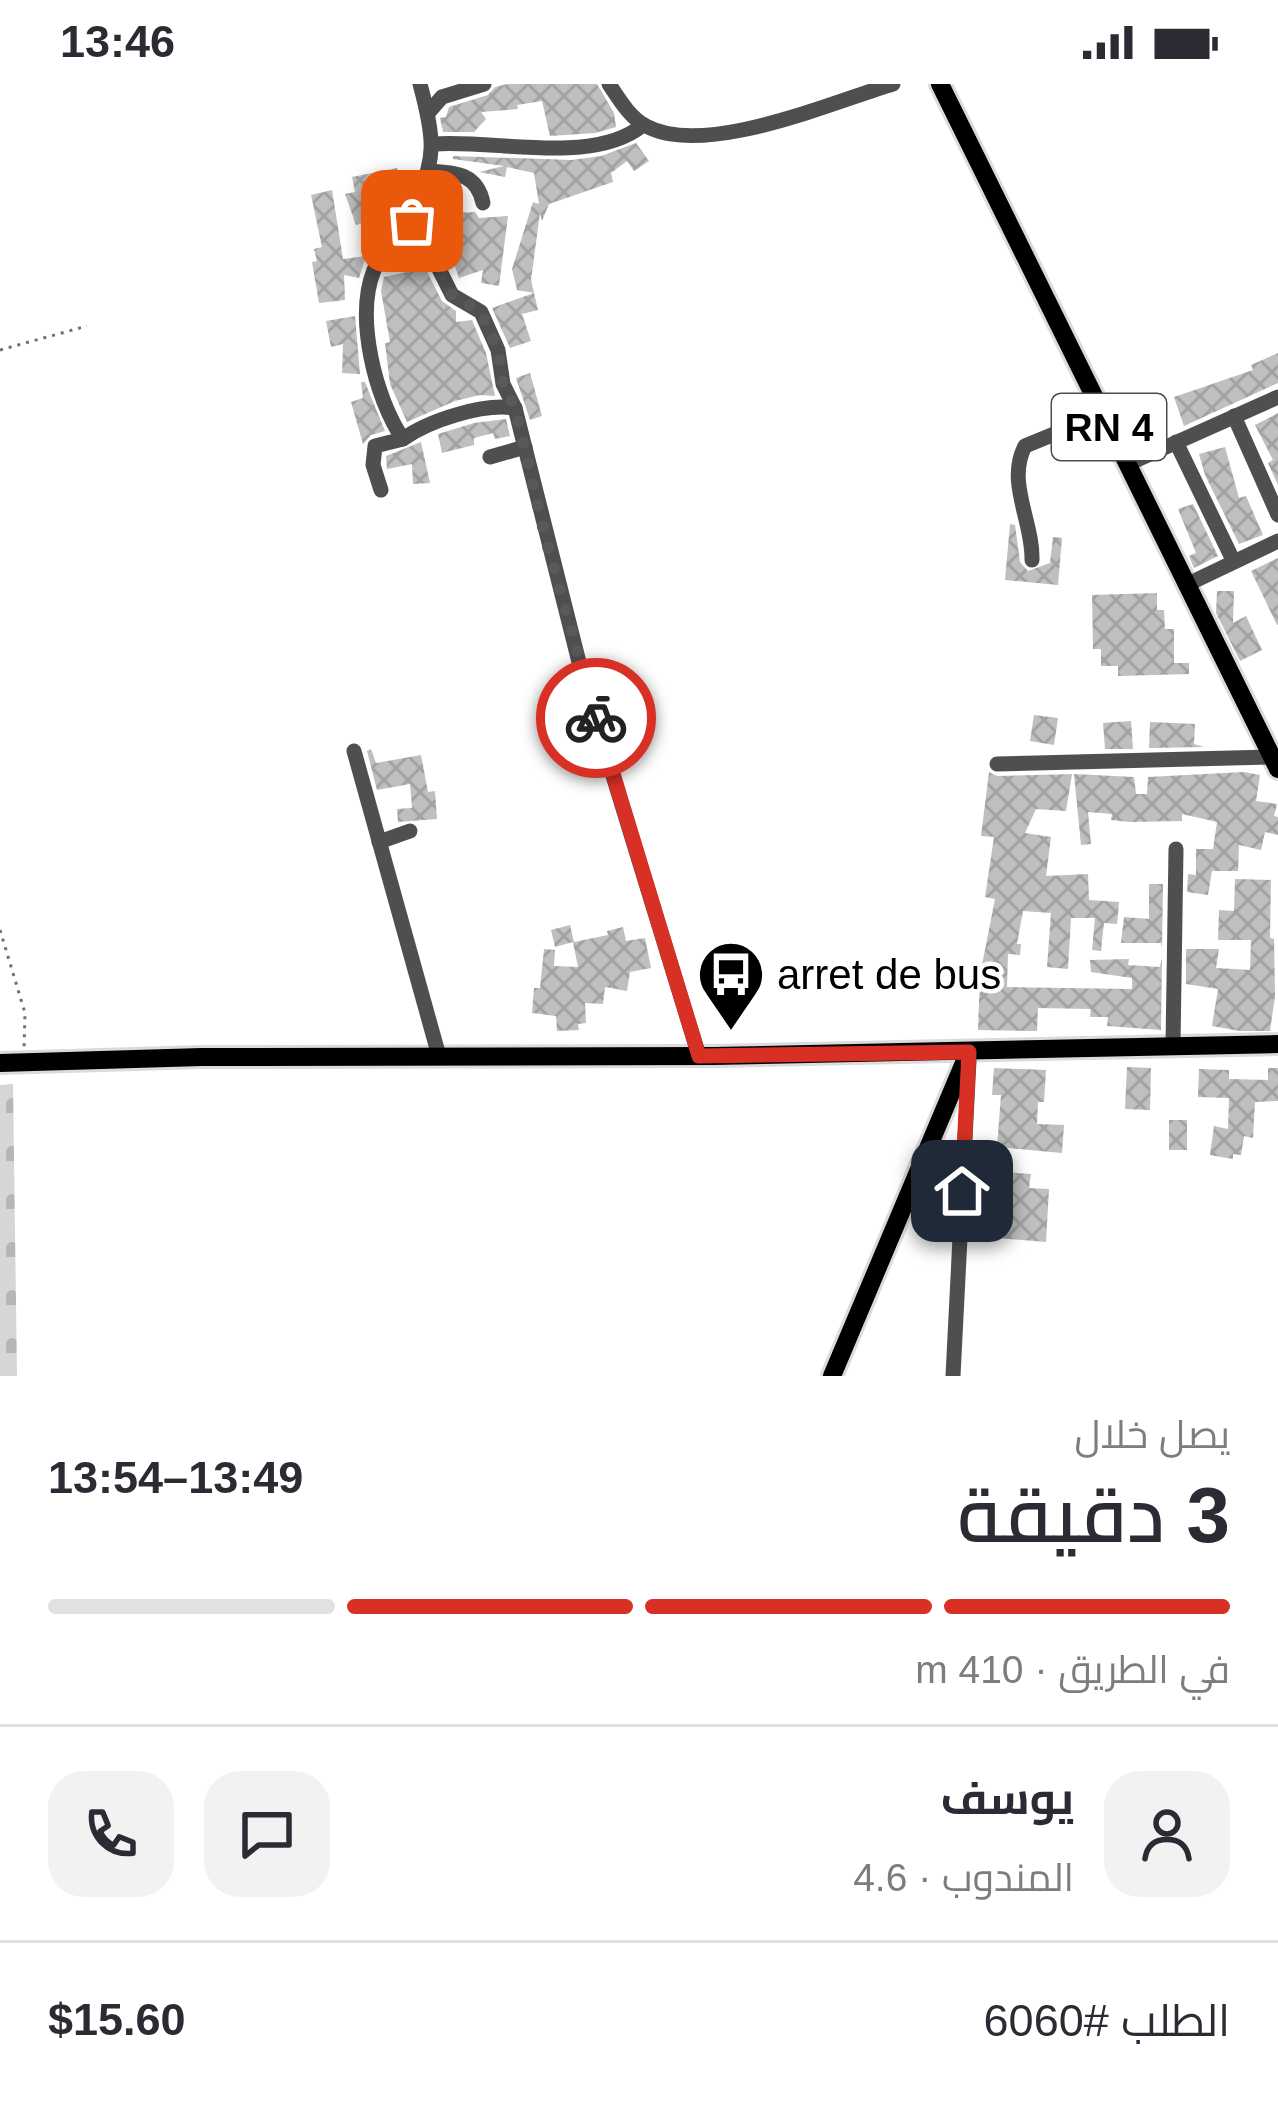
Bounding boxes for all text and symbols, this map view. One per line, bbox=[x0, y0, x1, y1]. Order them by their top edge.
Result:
text: 13:46 bbox=[60, 16, 175, 67]
pin bbox=[361, 170, 463, 272]
icon: bag bbox=[379, 188, 445, 254]
road number: RN 4 bbox=[1052, 394, 1166, 460]
courier bbox=[536, 658, 656, 778]
icon: bike bbox=[563, 685, 629, 751]
bus stop icon: arret de bus bbox=[696, 939, 766, 1033]
place label: arret de bus bbox=[777, 951, 1001, 998]
pin bbox=[911, 1140, 1013, 1242]
icon: home bbox=[929, 1158, 995, 1224]
text: يصل خلال bbox=[1074, 1413, 1230, 1456]
text: 13:49–13:54 bbox=[48, 1452, 303, 1503]
text: 3 دقيقة bbox=[957, 1471, 1230, 1559]
text: في الطريق · 410 m bbox=[915, 1648, 1230, 1691]
button: phone bbox=[48, 1771, 174, 1897]
button: chat bbox=[204, 1771, 330, 1897]
button: person bbox=[1104, 1771, 1230, 1897]
text: يوسف bbox=[940, 1773, 1074, 1824]
text: المندوب · 4.6 bbox=[853, 1856, 1074, 1899]
text: $15.60 bbox=[48, 1994, 186, 2045]
text: الطلب #6060 bbox=[984, 1995, 1230, 2046]

